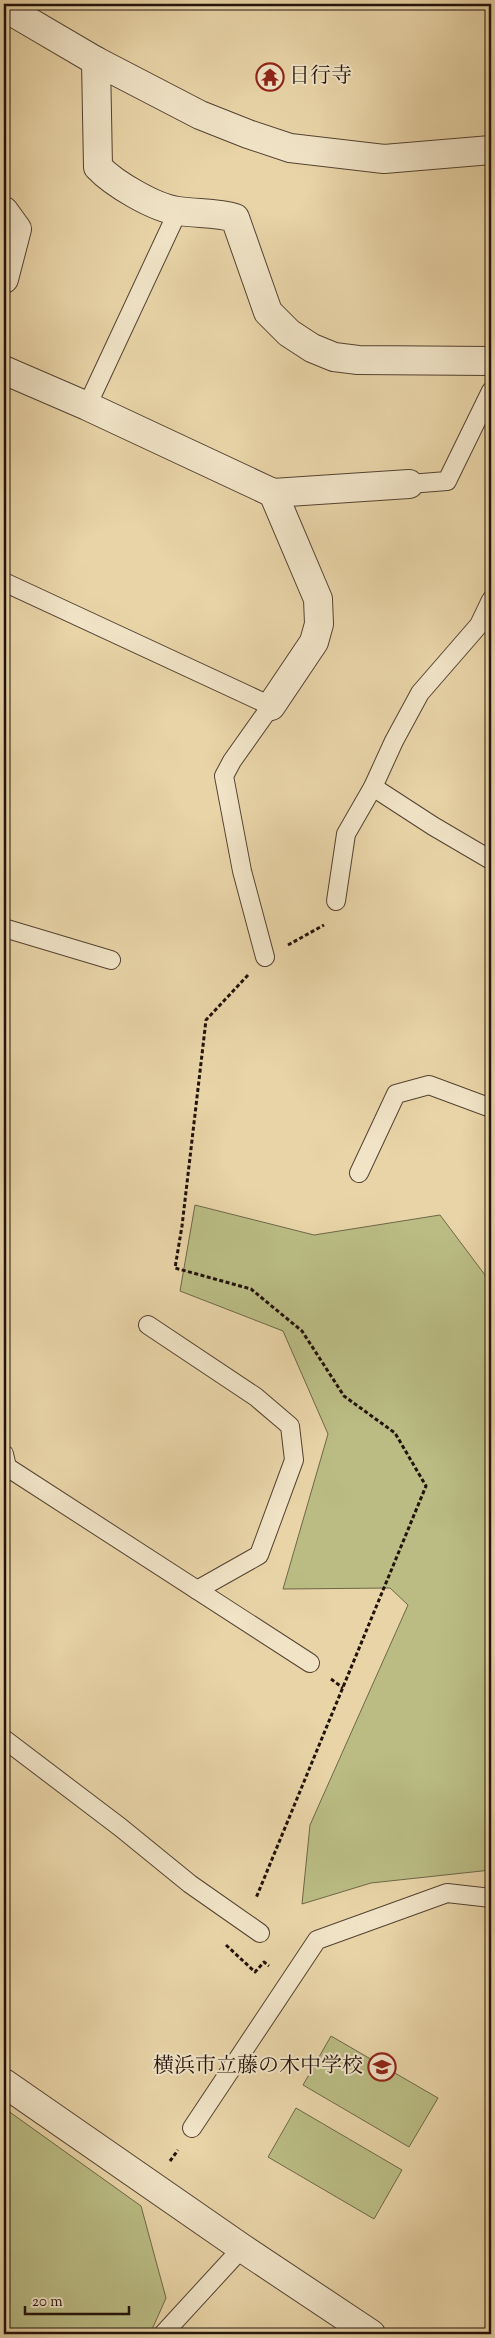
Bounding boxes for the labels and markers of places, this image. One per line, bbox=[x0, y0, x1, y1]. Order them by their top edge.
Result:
temple icon: 日行寺 bbox=[255, 62, 285, 92]
place label: 日行寺 bbox=[289, 62, 352, 92]
place label: 横浜市立藤の木中学校 bbox=[153, 2052, 363, 2082]
school or university icon: 横浜市立藤の木中学校 bbox=[367, 2052, 397, 2082]

